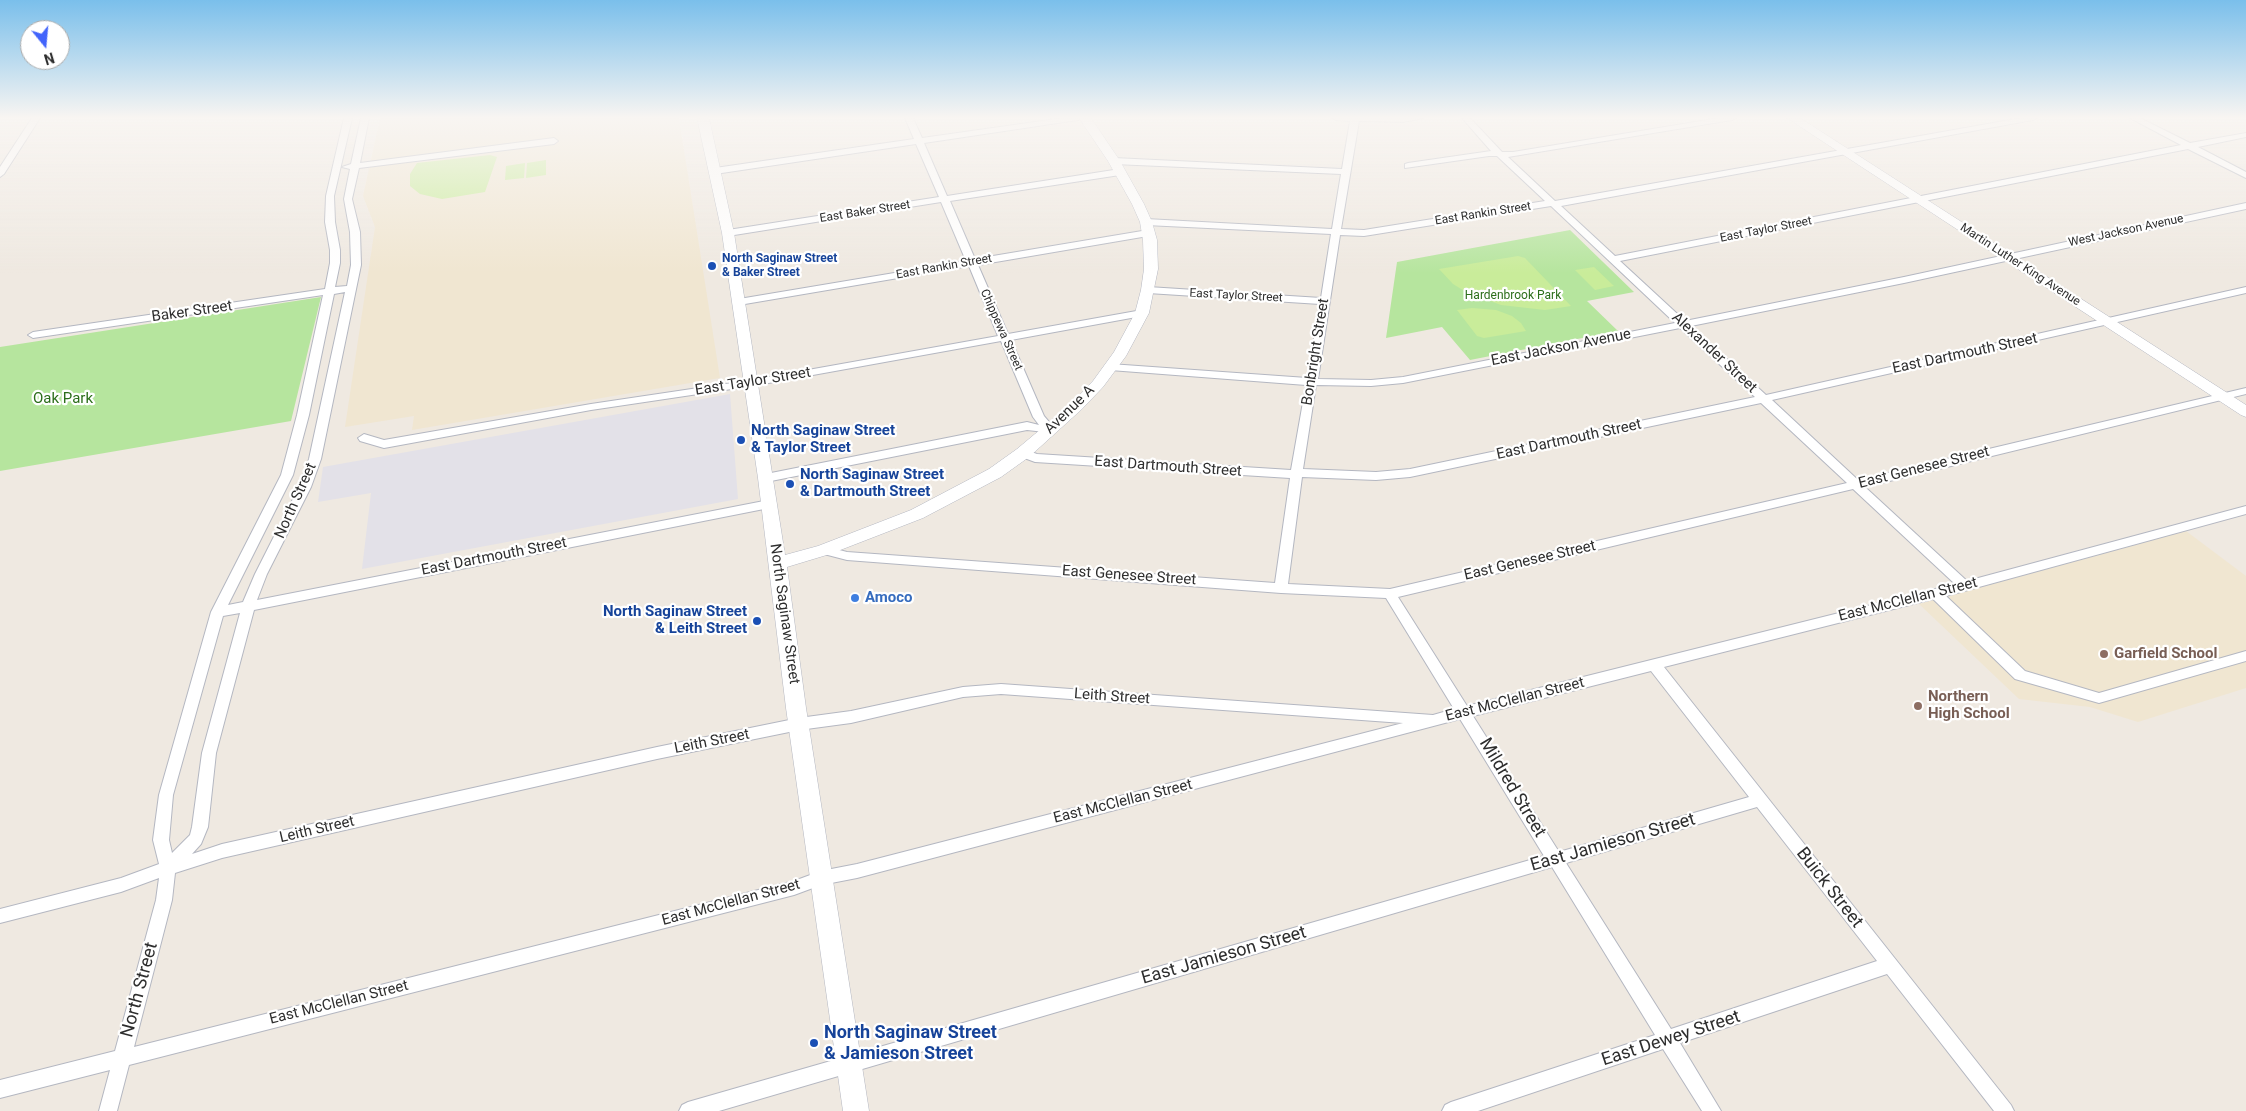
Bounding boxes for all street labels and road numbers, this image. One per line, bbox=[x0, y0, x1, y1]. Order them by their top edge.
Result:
street label: East Baker Street bbox=[819, 198, 911, 226]
street label: East Rankin Street bbox=[1434, 199, 1532, 229]
street label: West Jackson Avenue bbox=[2067, 212, 2185, 250]
street label: East Taylor Street bbox=[1719, 214, 1813, 246]
street label: Martin Luther King Avenue bbox=[1957, 221, 2083, 309]
street label: East Rankin Street bbox=[895, 251, 993, 283]
street label: East Taylor Street bbox=[1189, 286, 1283, 306]
street label: Chippewa Street bbox=[977, 287, 1025, 373]
street label: Baker Street bbox=[150, 297, 234, 327]
street label: Bonbright Street bbox=[1299, 297, 1333, 407]
street label: Alexander Street bbox=[1668, 309, 1760, 397]
street label: East Jackson Avenue bbox=[1489, 326, 1633, 370]
street label: East Dartmouth Street bbox=[1891, 330, 2039, 378]
street label: East Taylor Street bbox=[694, 364, 812, 400]
street label: Avenue A bbox=[1041, 382, 1099, 438]
street label: East Dartmouth Street bbox=[1495, 416, 1643, 464]
street label: East Genesee Street bbox=[1857, 443, 1991, 493]
street label: East Dartmouth Street bbox=[1094, 453, 1242, 481]
street label: North Street bbox=[271, 460, 321, 542]
street label: East Dartmouth Street bbox=[420, 534, 568, 580]
street label: East Genesee Street bbox=[1462, 537, 1598, 585]
street label: North Saginaw Street bbox=[765, 543, 803, 685]
street label: East Genesee Street bbox=[1061, 562, 1197, 590]
street label: East McClellan Street bbox=[1837, 574, 1979, 626]
street label: East McClellan Street bbox=[1444, 674, 1586, 726]
street label: Leith Street bbox=[1073, 685, 1151, 709]
street label: Leith Street bbox=[673, 726, 751, 758]
street label: Mildred Street bbox=[1474, 734, 1550, 842]
street label: East McClellan Street bbox=[1052, 776, 1194, 828]
street label: East Jamieson Street bbox=[1528, 809, 1698, 877]
street label: Leith Street bbox=[278, 813, 356, 847]
street label: Buick Street bbox=[1791, 844, 1867, 932]
street label: East McClellan Street bbox=[660, 876, 802, 930]
street label: East Jamieson Street bbox=[1139, 922, 1309, 990]
street label: North Street bbox=[117, 940, 163, 1040]
street label: East McClellan Street bbox=[268, 977, 410, 1029]
street label: East Dewey Street bbox=[1599, 1006, 1743, 1072]

